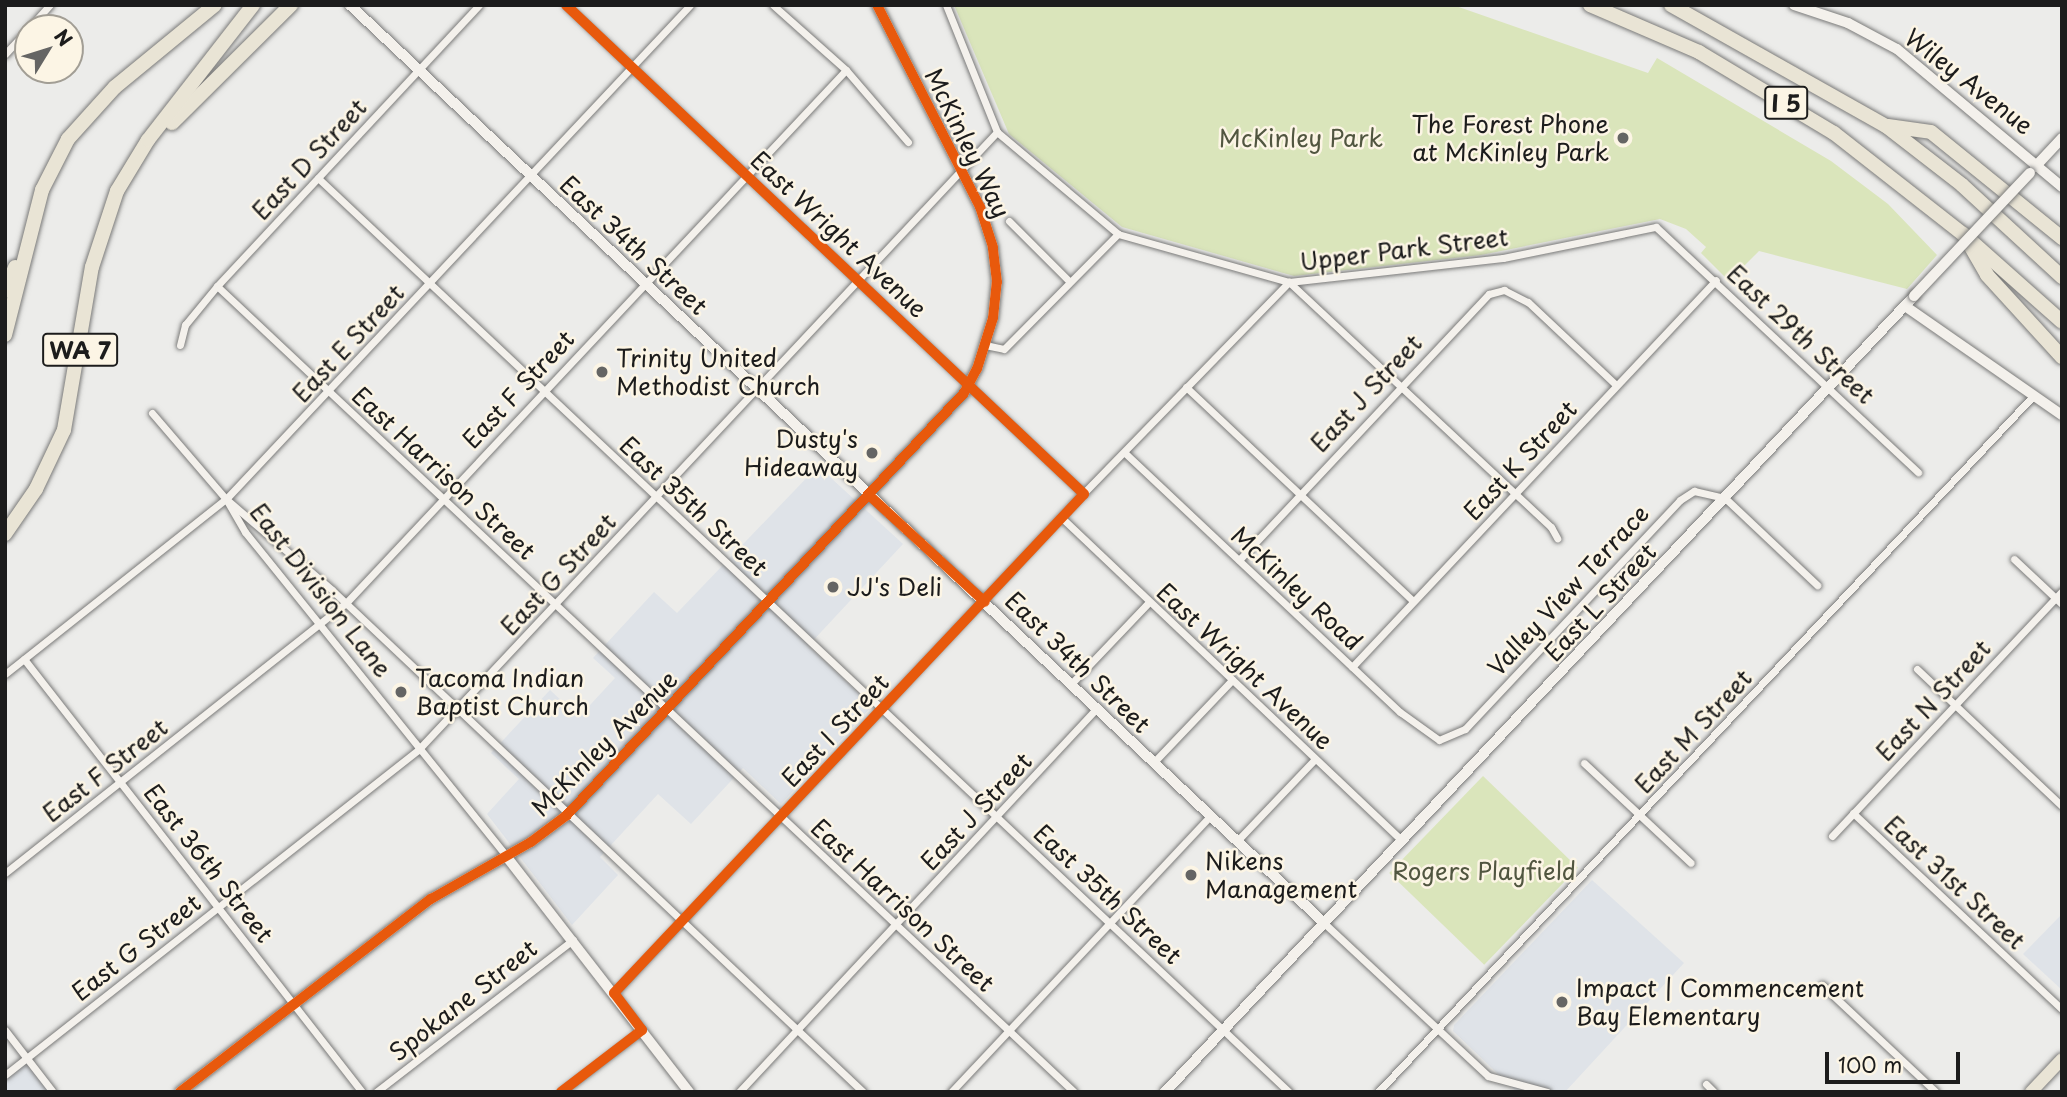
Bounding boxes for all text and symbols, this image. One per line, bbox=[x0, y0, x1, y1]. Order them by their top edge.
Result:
north arrow bbox=[14, 14, 84, 84]
street label: Wiley Avenue bbox=[1899, 22, 2039, 140]
text: N bbox=[48, 23, 80, 52]
street label: McKinley Way bbox=[919, 63, 1017, 223]
road number: I 5 bbox=[1763, 83, 1809, 122]
street label: East D Street bbox=[245, 92, 373, 226]
place label: The Forest Phone at McKinley Park bbox=[1410, 110, 1609, 166]
park label: McKinley Park bbox=[1218, 124, 1384, 152]
marker: The Forest Phone at McKinley Park bbox=[1615, 130, 1631, 146]
street label: East Wright Avenue bbox=[746, 146, 932, 322]
street label: East 34th Street bbox=[554, 169, 714, 321]
street label: Upper Park Street bbox=[1297, 222, 1511, 276]
street label: East 29th Street bbox=[1722, 259, 1880, 409]
street label: East E Street bbox=[286, 278, 410, 408]
street label: East F Street bbox=[456, 324, 580, 454]
street label: East J Street bbox=[1304, 328, 1428, 458]
road number: WA 7 bbox=[42, 330, 119, 370]
place label: Trinity United Methodist Church bbox=[616, 344, 821, 400]
marker: Trinity United Methodist Church bbox=[594, 364, 610, 380]
street label: East Harrison Street bbox=[347, 381, 541, 565]
street label: East K Street bbox=[1457, 394, 1583, 526]
place label: Dusty's Hideaway bbox=[744, 425, 858, 481]
street label: East 35th Street bbox=[614, 430, 774, 582]
marker: Dusty's Hideaway bbox=[864, 445, 880, 461]
street label: East Division Lane bbox=[245, 498, 397, 682]
street label: Valley View Terrace bbox=[1481, 498, 1655, 682]
street label: East G Street bbox=[494, 507, 622, 641]
street label: McKinley Road bbox=[1225, 519, 1369, 657]
street label: East L Street bbox=[1538, 537, 1662, 667]
place label: JJ's Deli bbox=[847, 573, 942, 601]
street label: East Wright Avenue bbox=[1152, 578, 1338, 754]
marker: JJ's Deli bbox=[825, 579, 841, 595]
street label: East 34th Street bbox=[999, 585, 1157, 739]
street label: East N Street bbox=[1869, 633, 1997, 767]
street label: East M Street bbox=[1628, 663, 1758, 799]
place label: Tacoma Indian Baptist Church bbox=[415, 664, 590, 720]
street label: McKinley Avenue bbox=[525, 664, 683, 822]
street label: East I Street bbox=[775, 667, 895, 793]
marker: Tacoma Indian Baptist Church bbox=[393, 684, 409, 700]
street label: East F Street bbox=[37, 712, 173, 828]
street label: East J Street bbox=[914, 746, 1038, 876]
street label: East 36th Street bbox=[138, 778, 280, 948]
street label: East 31st Street bbox=[1877, 808, 2033, 956]
street label: East Harrison Street bbox=[806, 813, 1000, 997]
street label: East 35th Street bbox=[1028, 818, 1188, 970]
place label: Nikens Management bbox=[1205, 847, 1357, 903]
park label: Rogers Playfield bbox=[1392, 857, 1576, 885]
marker: Nikens Management bbox=[1183, 867, 1199, 883]
street label: East G Street bbox=[65, 887, 207, 1007]
street label: Spokane Street bbox=[383, 933, 543, 1067]
place label: Impact | Commencement Bay Elementary bbox=[1576, 974, 1864, 1030]
marker: Impact | Commencement Bay Elementary bbox=[1554, 994, 1570, 1010]
scale bar bbox=[1829, 1038, 1964, 1082]
text: 100 m bbox=[1838, 1048, 1902, 1080]

